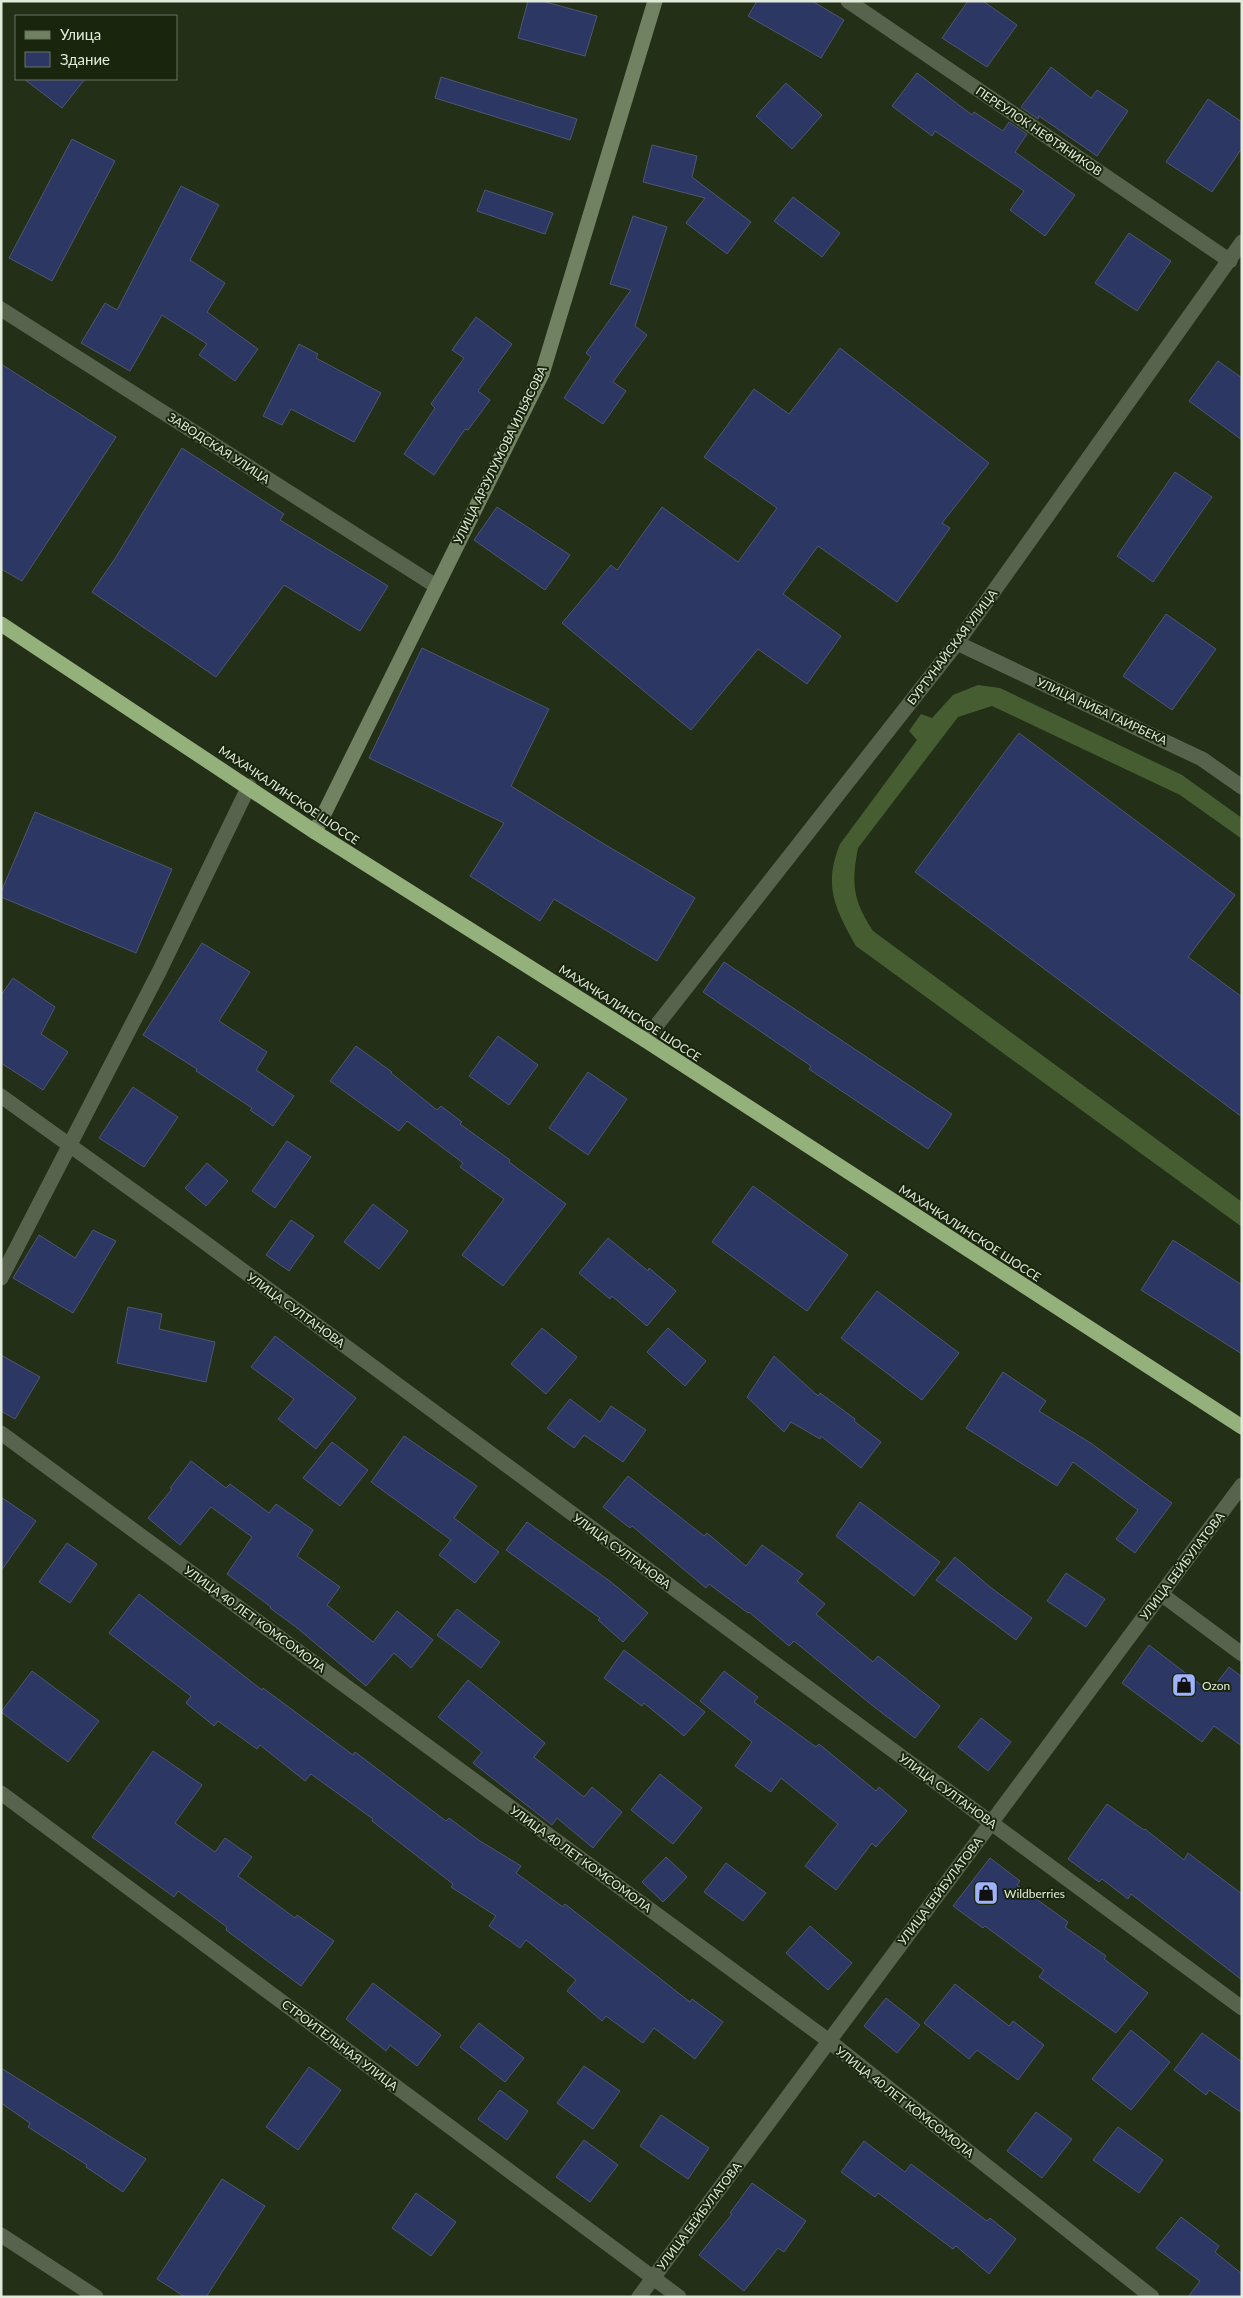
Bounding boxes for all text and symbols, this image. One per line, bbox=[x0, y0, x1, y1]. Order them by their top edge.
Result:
legend bbox=[15, 15, 178, 80]
text: Улица bbox=[60, 25, 101, 43]
text: Здание bbox=[60, 50, 110, 68]
street label: ПЕРЕУЛОК НЕФТЯНИКОВ bbox=[973, 83, 1105, 179]
street label: УЛИЦА АРЗУЛУМОВА ИЛЬЯСОВА bbox=[450, 363, 550, 546]
street label: ЗАВОДСКАЯ УЛИЦА bbox=[165, 409, 274, 487]
street label: БУРТУНАЙСКАЯ УЛИЦА bbox=[904, 586, 1001, 708]
street label: УЛИЦА НИБА ГАИРБЕКА bbox=[1034, 674, 1171, 748]
street label: МАХАЧКАЛИНСКОЕ ШОССЕ bbox=[216, 742, 362, 848]
street label: МАХАЧКАЛИНСКОЕ ШОССЕ bbox=[556, 961, 704, 1065]
street label: МАХАЧКАЛИНСКОЕ ШОССЕ bbox=[896, 1181, 1044, 1285]
street label: УЛИЦА СУЛТАНОВА bbox=[244, 1269, 349, 1351]
street label: УЛИЦА БЕЙБУЛАТОВА bbox=[1137, 1508, 1228, 1623]
street label: УЛИЦА СУЛТАНОВА bbox=[570, 1510, 675, 1592]
street label: УЛИЦА 40 ЛЕТ КОМСОМОЛА bbox=[181, 1563, 329, 1676]
shop icon: Ozon bbox=[1171, 1672, 1197, 1698]
place label: Ozon bbox=[1202, 1678, 1230, 1693]
street label: УЛИЦА СУЛТАНОВА bbox=[896, 1750, 1001, 1832]
street label: УЛИЦА 40 ЛЕТ КОМСОМОЛА bbox=[507, 1803, 655, 1916]
street label: УЛИЦА БЕЙБУЛАТОВА bbox=[895, 1833, 986, 1948]
shop icon: Wildberries bbox=[973, 1880, 999, 1906]
place label: Wildberries bbox=[1004, 1886, 1065, 1901]
street label: СТРОИТЕЛЬНАЯ УЛИЦА bbox=[279, 1996, 402, 2094]
street label: УЛИЦА 40 ЛЕТ КОМСОМОЛА bbox=[833, 2043, 978, 2161]
street label: УЛИЦА БЕЙБУЛАТОВА bbox=[654, 2158, 745, 2273]

